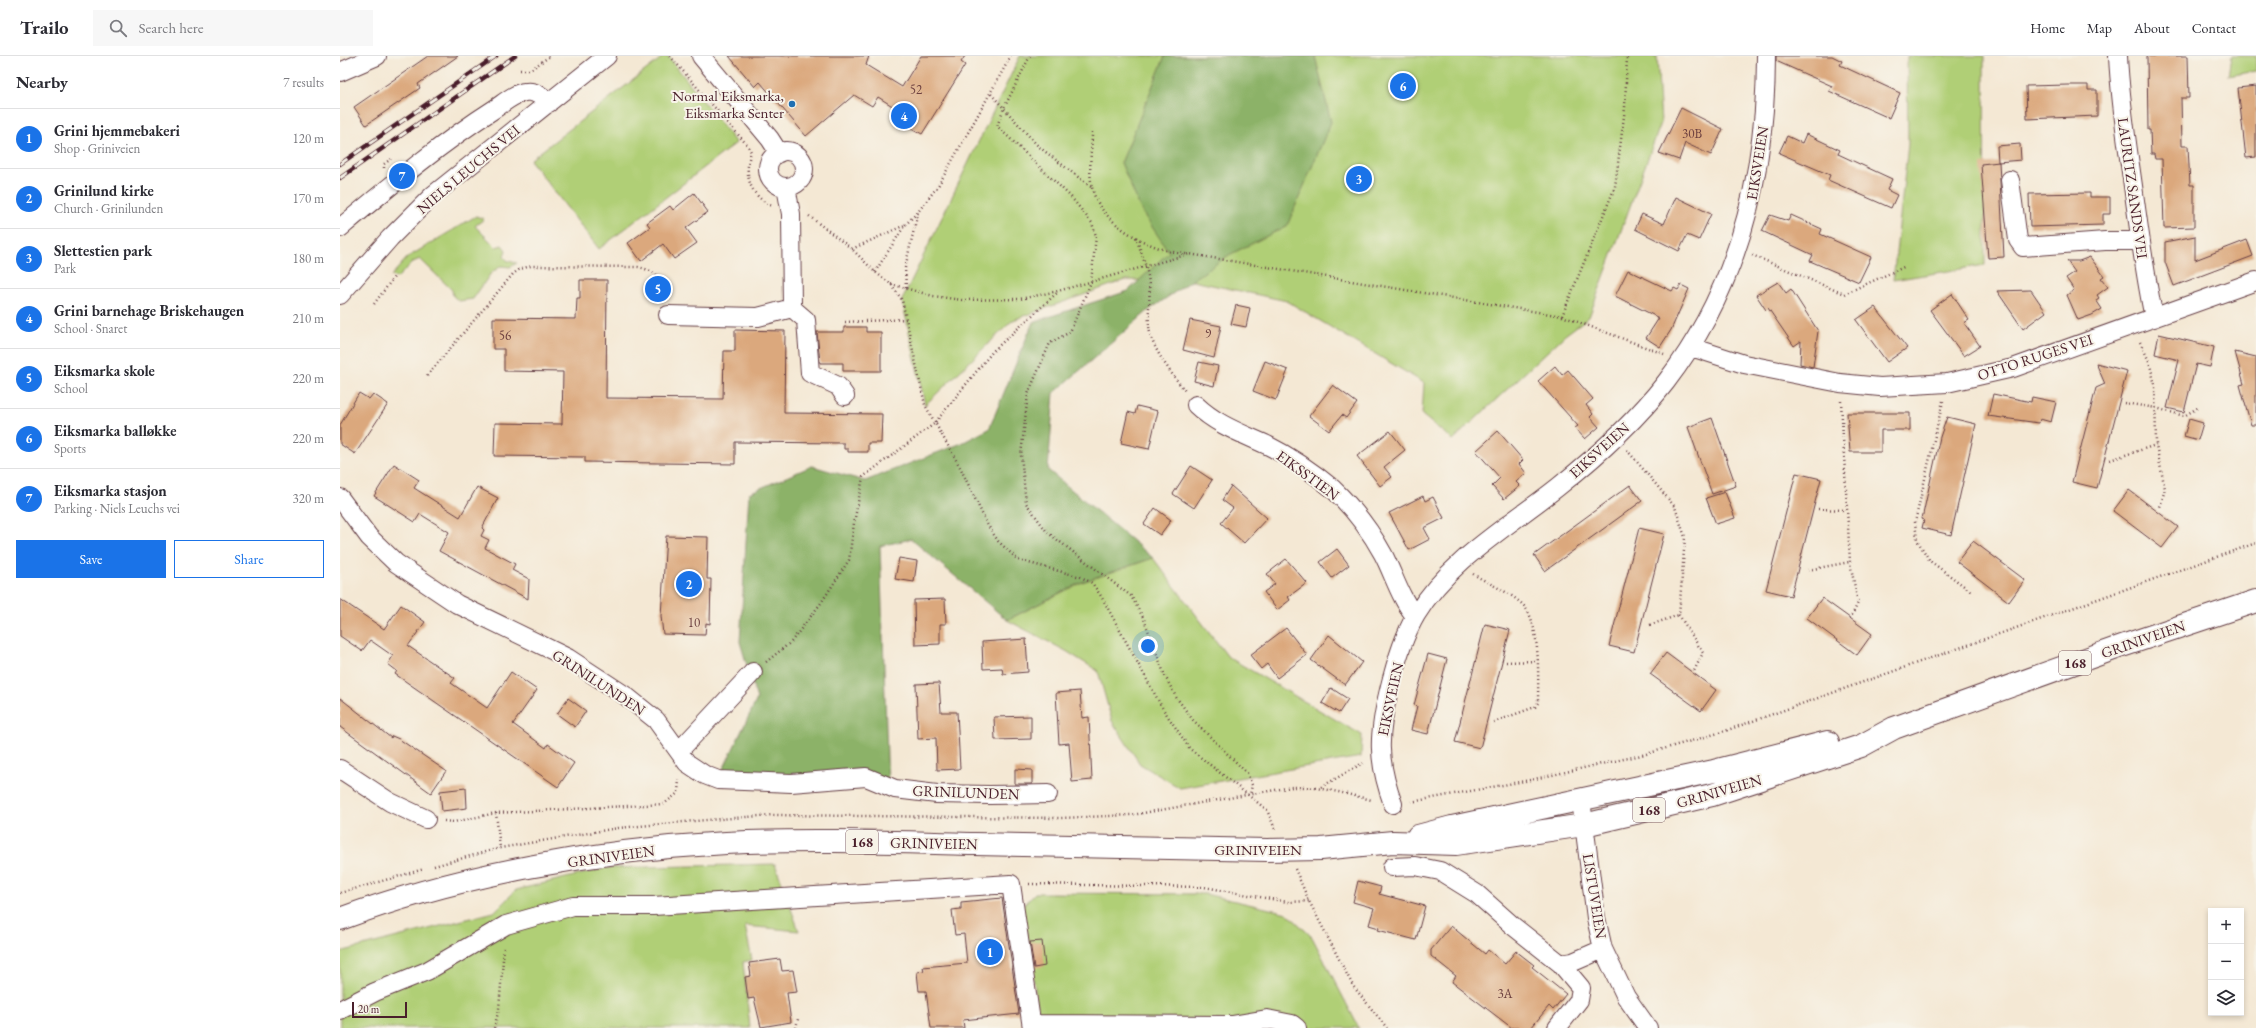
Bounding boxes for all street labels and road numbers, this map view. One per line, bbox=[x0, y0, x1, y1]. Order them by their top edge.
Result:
street label: LAURITZ SANDS VEI bbox=[2114, 116, 2152, 260]
street label: NIELS LEUCHS VEI bbox=[413, 120, 523, 218]
street label: EIKSVEIEN bbox=[1742, 124, 1772, 201]
street label: OTTO RUGES VEI bbox=[1975, 329, 2095, 385]
street label: EIKSVEIEN bbox=[1565, 418, 1633, 482]
street label: EIKSSTIEN bbox=[1273, 446, 1343, 504]
street label: GRINIVEIEN bbox=[2098, 616, 2188, 662]
street label: GRINILUNDEN bbox=[549, 645, 649, 719]
road number: 168 bbox=[2059, 651, 2091, 675]
street label: EIKSVEIEN bbox=[1373, 660, 1407, 738]
street label: GRINIVEIEN bbox=[1674, 770, 1764, 812]
street label: GRINILUNDEN bbox=[912, 781, 1020, 803]
road number: 168 bbox=[1633, 798, 1665, 822]
road number: 168 bbox=[846, 830, 878, 854]
street label: GRINIVEIEN bbox=[890, 833, 978, 853]
street label: GRINIVEIEN bbox=[566, 840, 656, 872]
street label: GRINIVEIEN bbox=[1214, 840, 1302, 859]
street label: LISTUVEIEN bbox=[1579, 852, 1611, 940]

